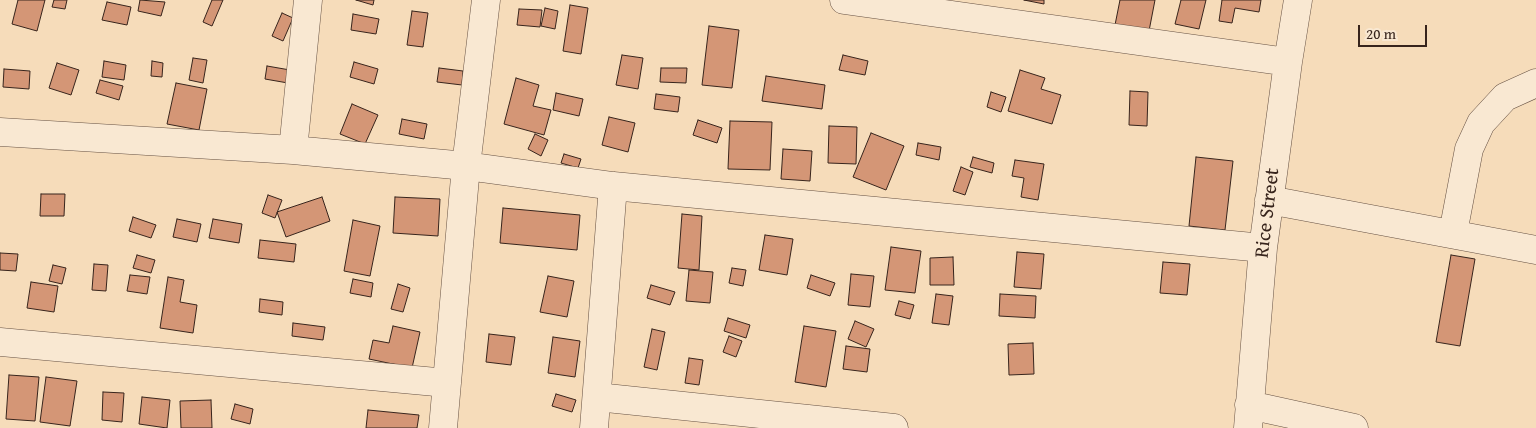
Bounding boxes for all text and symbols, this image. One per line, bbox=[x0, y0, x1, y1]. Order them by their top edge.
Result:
scale bar bbox=[1361, 15, 1430, 47]
text: 20 m bbox=[1366, 23, 1396, 44]
street label: Rice Street bbox=[1251, 167, 1285, 259]

